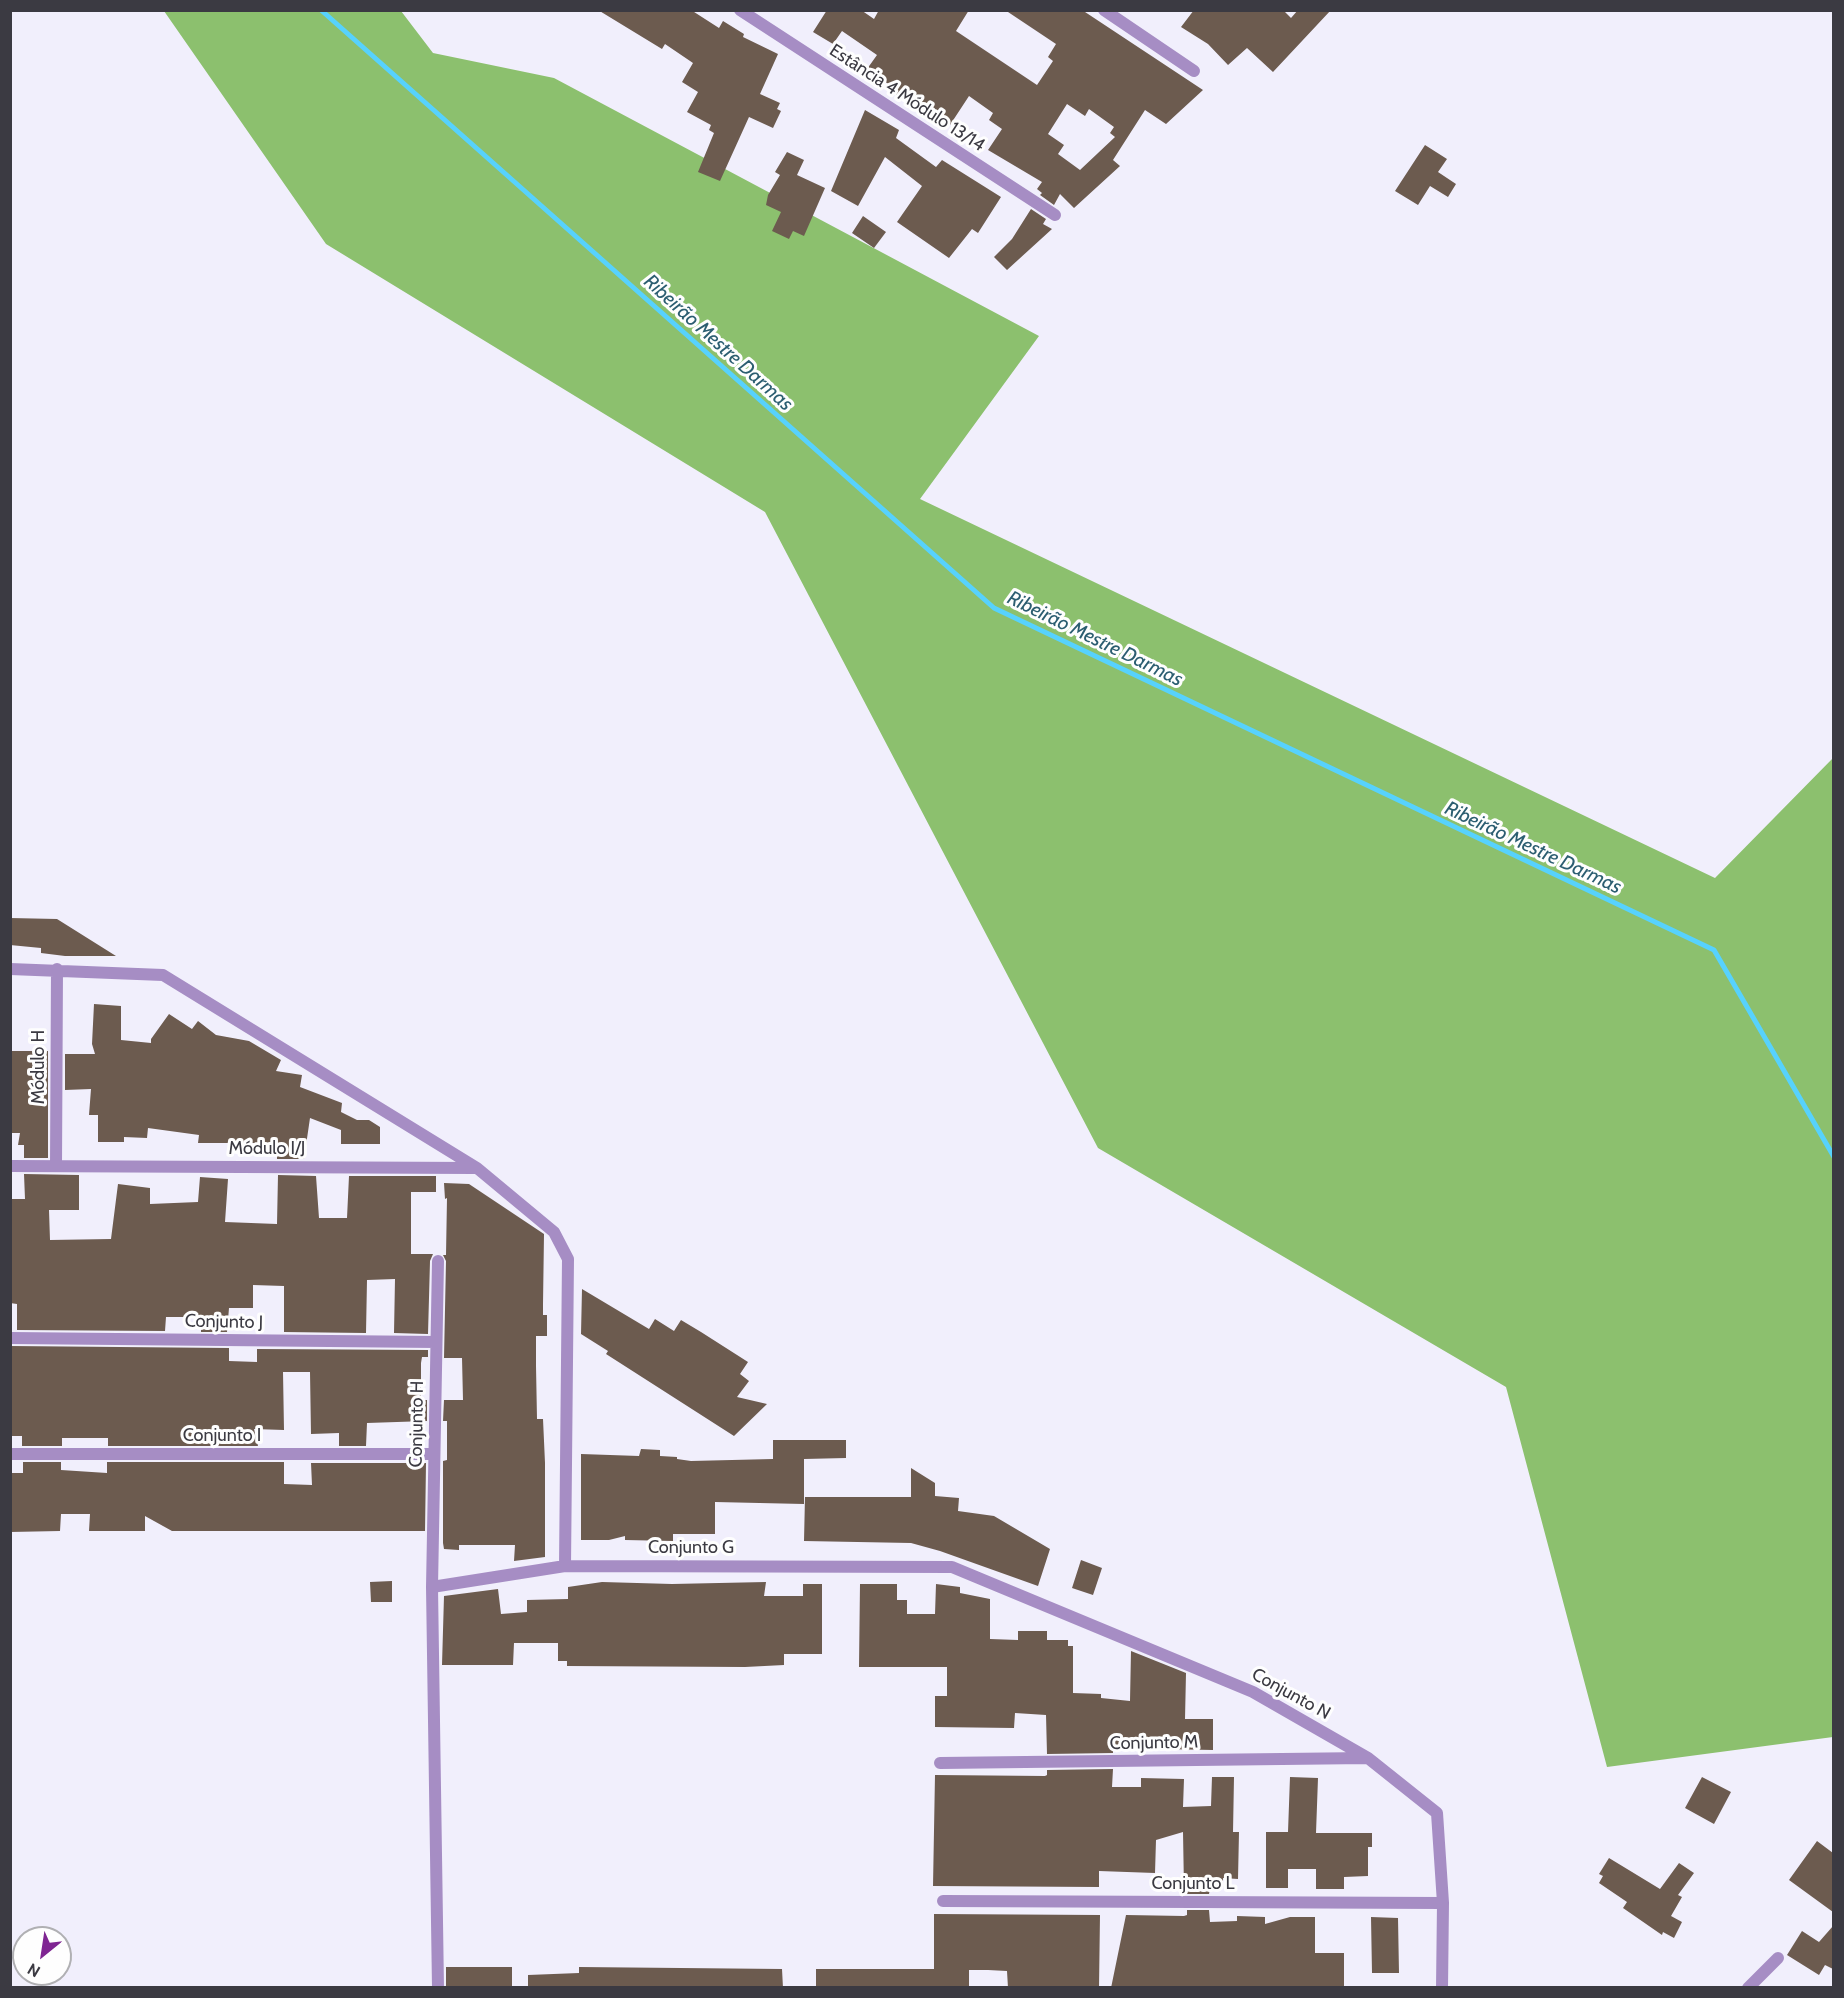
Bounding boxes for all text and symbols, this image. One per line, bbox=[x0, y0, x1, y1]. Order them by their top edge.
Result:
street label: Estância 4 Módulo 13/14 bbox=[825, 40, 989, 156]
water label: Ribeirão Mestre Darmas bbox=[639, 270, 797, 416]
water label: Ribeirão Mestre Darmas bbox=[1003, 586, 1187, 692]
water label: Ribeirão Mestre Darmas bbox=[1441, 797, 1625, 899]
street label: Módulo H bbox=[28, 1030, 50, 1104]
street label: Módulo I/J bbox=[229, 1138, 305, 1160]
street label: Conjunto J bbox=[185, 1311, 263, 1333]
street label: Conjunto H bbox=[405, 1381, 429, 1467]
street label: Conjunto I bbox=[183, 1425, 261, 1447]
street label: Conjunto G bbox=[648, 1537, 734, 1559]
street label: Conjunto N bbox=[1248, 1664, 1334, 1724]
street label: Conjunto M bbox=[1110, 1731, 1198, 1755]
street label: Conjunto L bbox=[1152, 1873, 1234, 1895]
north arrow bbox=[12, 1926, 72, 1986]
text: N bbox=[24, 1959, 43, 1981]

